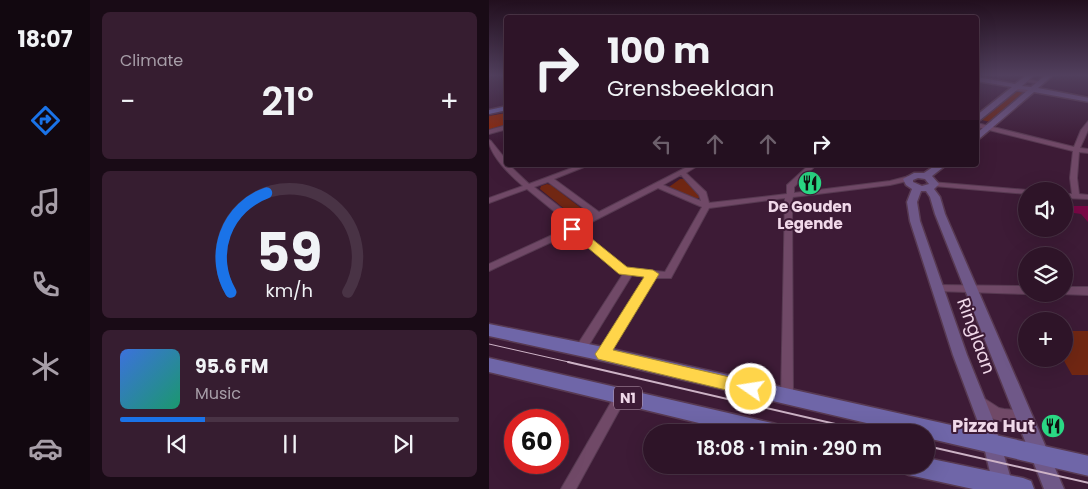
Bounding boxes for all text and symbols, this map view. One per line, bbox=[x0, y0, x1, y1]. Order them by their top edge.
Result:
text: 18:07 bbox=[18, 24, 72, 55]
text: 100 m bbox=[607, 26, 710, 75]
icon: right bbox=[524, 35, 589, 100]
text: Climate bbox=[120, 49, 183, 72]
text: Grensbeeklaan bbox=[607, 73, 774, 104]
text: 21° bbox=[261, 75, 314, 128]
text: − bbox=[120, 82, 135, 121]
text: + bbox=[440, 82, 459, 121]
icon: directions bbox=[28, 103, 63, 138]
icon: left bbox=[648, 130, 676, 158]
icon: ahead bbox=[701, 130, 729, 158]
icon: ahead bbox=[754, 130, 782, 158]
icon: right bbox=[807, 130, 835, 158]
restaurant icon: De Gouden Legende bbox=[797, 170, 823, 196]
map controls bbox=[1018, 182, 1073, 367]
button: sound bbox=[1018, 182, 1073, 237]
icon: music bbox=[28, 185, 63, 220]
place label: De Gouden Legende bbox=[768, 196, 852, 234]
pin bbox=[551, 208, 593, 250]
icon: arrive bbox=[558, 215, 586, 243]
text: 59 bbox=[257, 216, 322, 289]
button: layers bbox=[1018, 247, 1073, 302]
icon: phone bbox=[28, 267, 63, 302]
text: km/h bbox=[266, 278, 313, 303]
street label: Ringlaan bbox=[951, 294, 1002, 377]
button: + bbox=[1018, 312, 1073, 367]
icon: climate bbox=[28, 349, 63, 384]
text: 95.6 FM bbox=[195, 353, 268, 380]
position arrow bbox=[724, 362, 776, 414]
text: Music bbox=[195, 382, 241, 405]
road number: N1 bbox=[614, 386, 642, 409]
speed limit sign: 60 bbox=[504, 409, 569, 474]
place label: Pizza Hut bbox=[952, 413, 1035, 438]
restaurant icon: Pizza Hut bbox=[1040, 413, 1066, 439]
icon: previous bbox=[163, 430, 191, 458]
icon: pause bbox=[276, 430, 304, 458]
icon: next bbox=[389, 430, 417, 458]
icon: car bbox=[28, 431, 63, 466]
text: 18:08 · 1 min · 290 m bbox=[696, 435, 882, 462]

